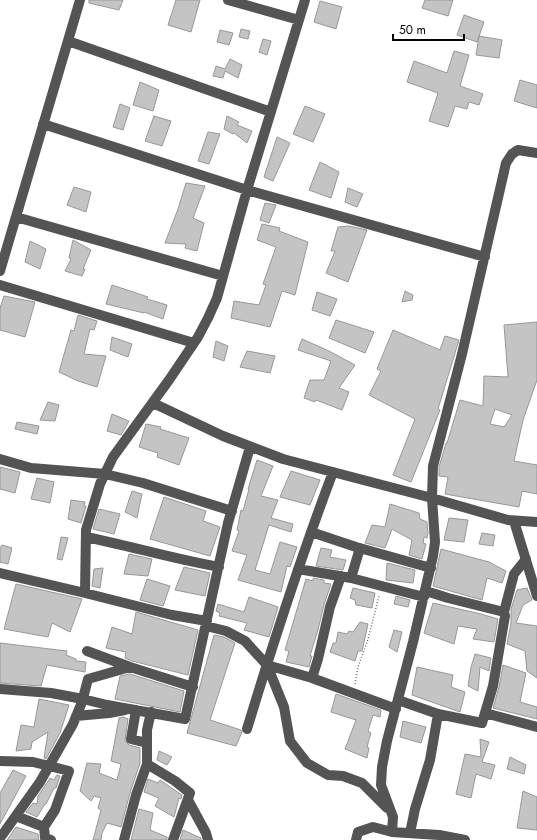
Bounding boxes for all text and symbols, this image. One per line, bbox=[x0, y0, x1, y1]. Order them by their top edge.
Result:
scale bar bbox=[393, 16, 464, 42]
text: 50 m bbox=[399, 21, 426, 39]

